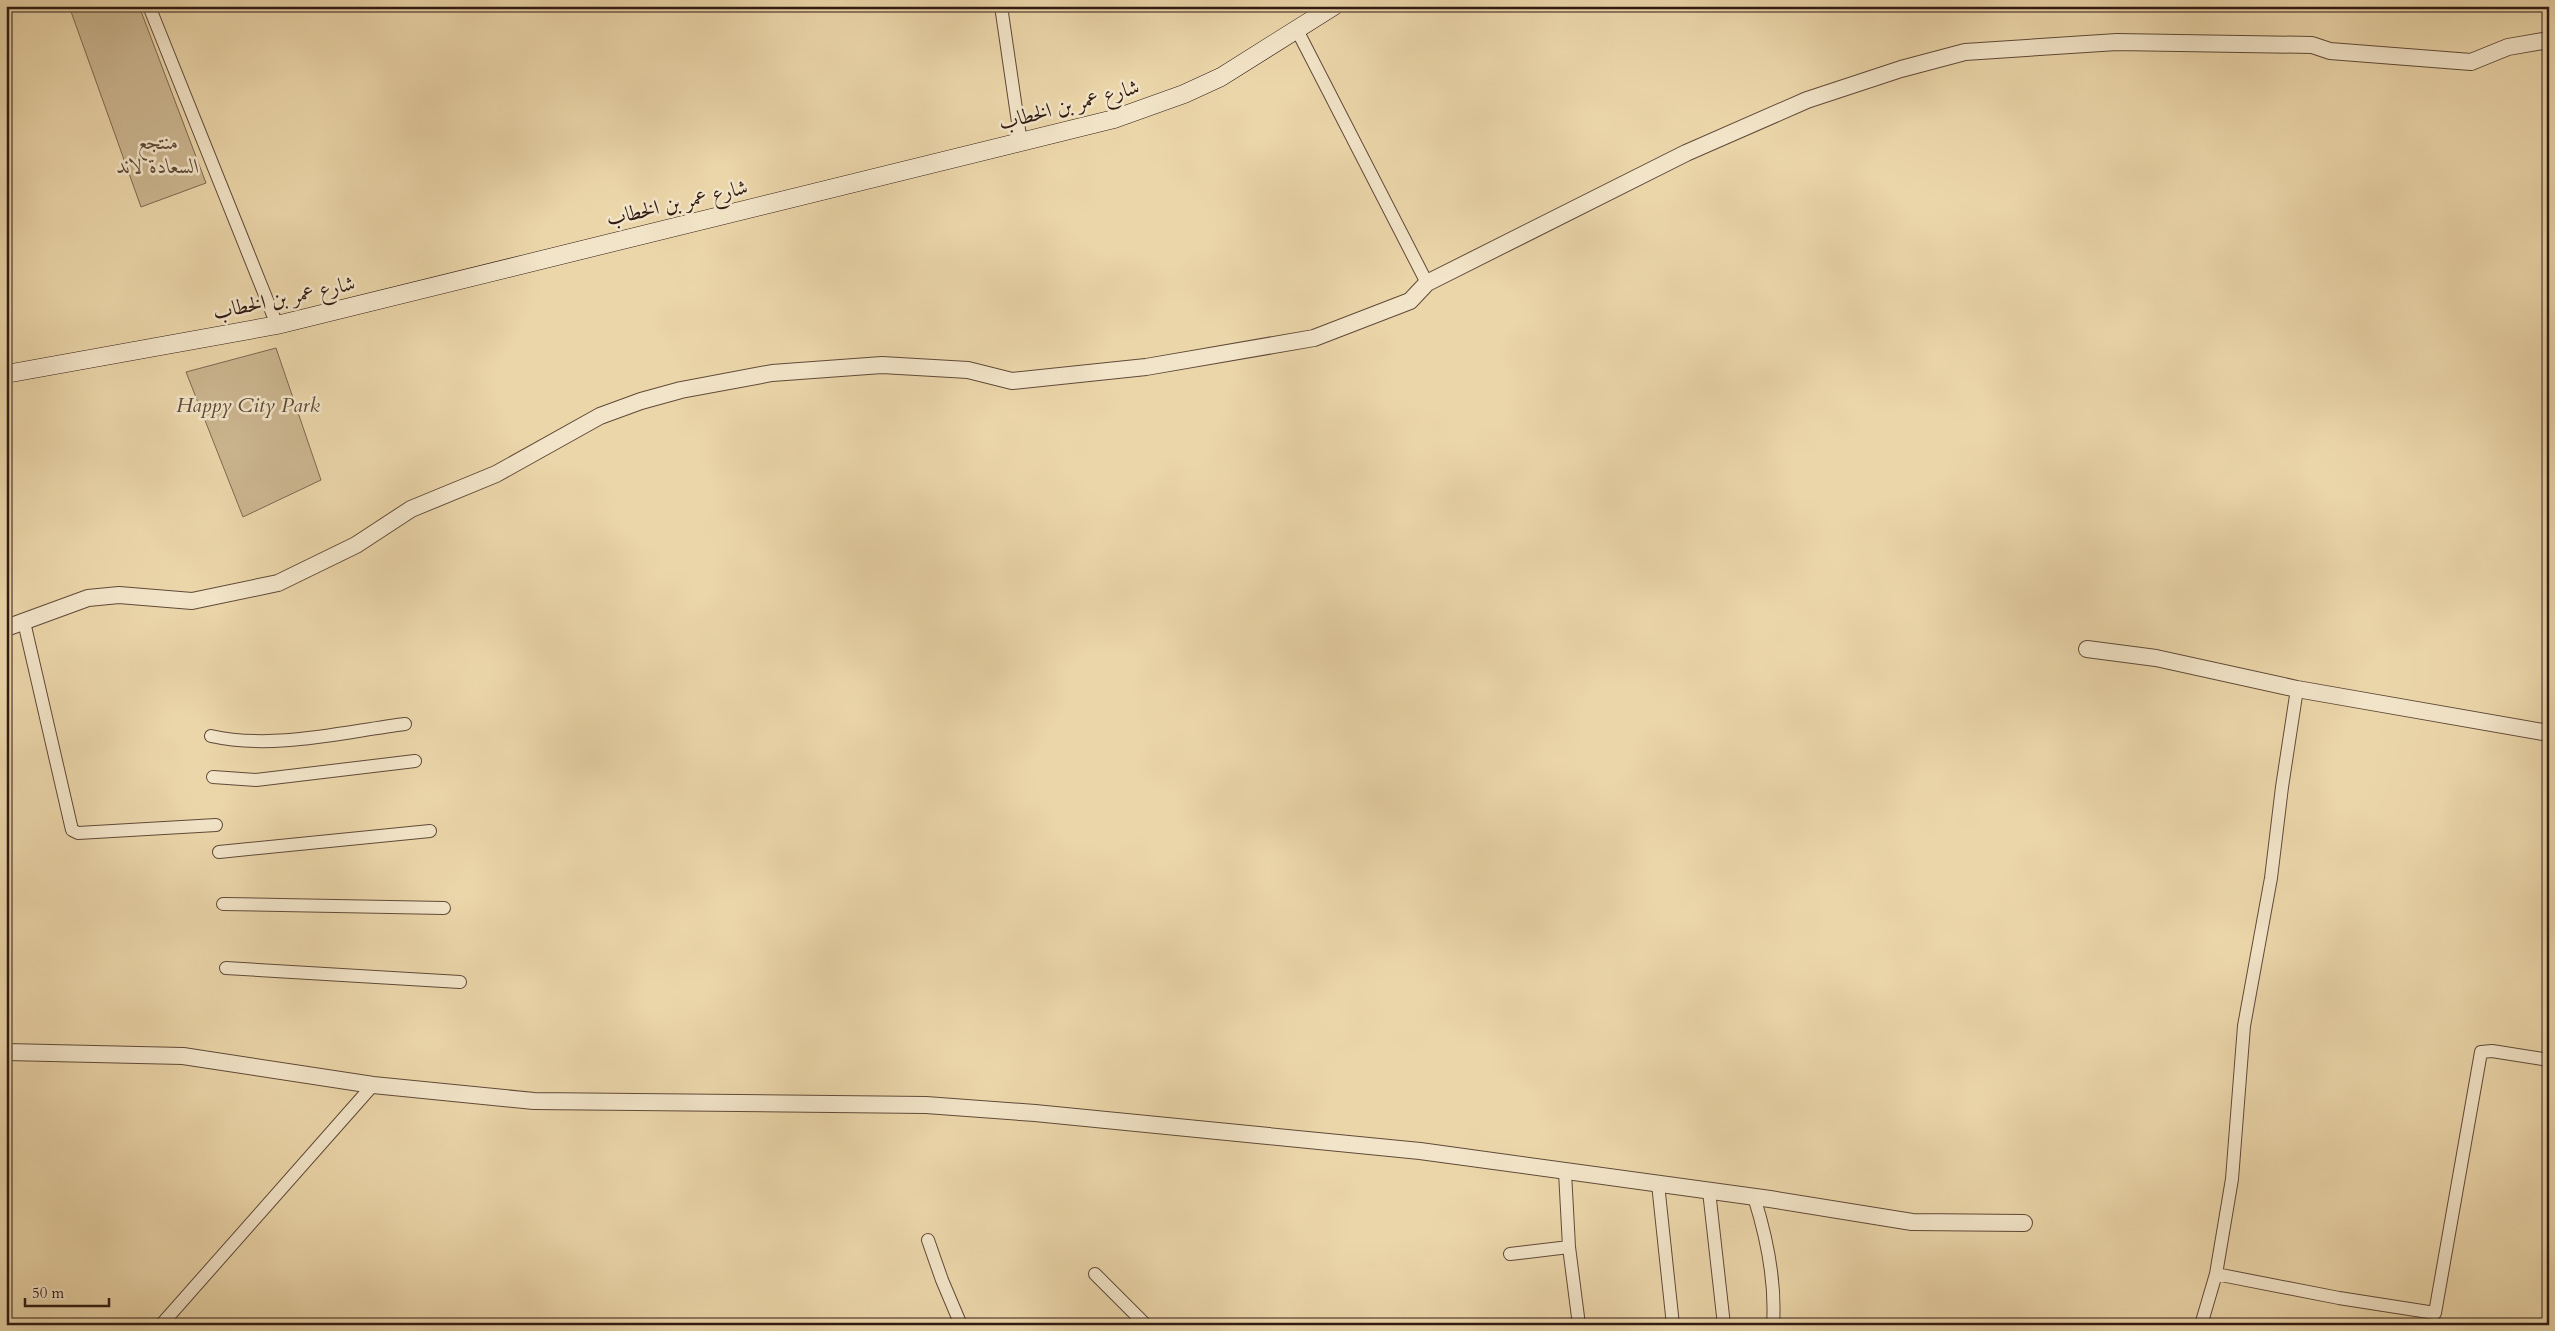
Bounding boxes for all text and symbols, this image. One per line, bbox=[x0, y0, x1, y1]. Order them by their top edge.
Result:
street label: شارع عمر بن الخطاب bbox=[995, 72, 1143, 141]
park label: منتجع السعادة لاند bbox=[117, 128, 199, 181]
street label: شارع عمر بن الخطاب bbox=[603, 173, 751, 236]
street label: شارع عمر بن الخطاب bbox=[210, 269, 358, 330]
park label: Happy City Park bbox=[176, 391, 321, 420]
scale bar bbox=[25, 1276, 109, 1308]
text: 50 m bbox=[32, 1283, 64, 1303]

